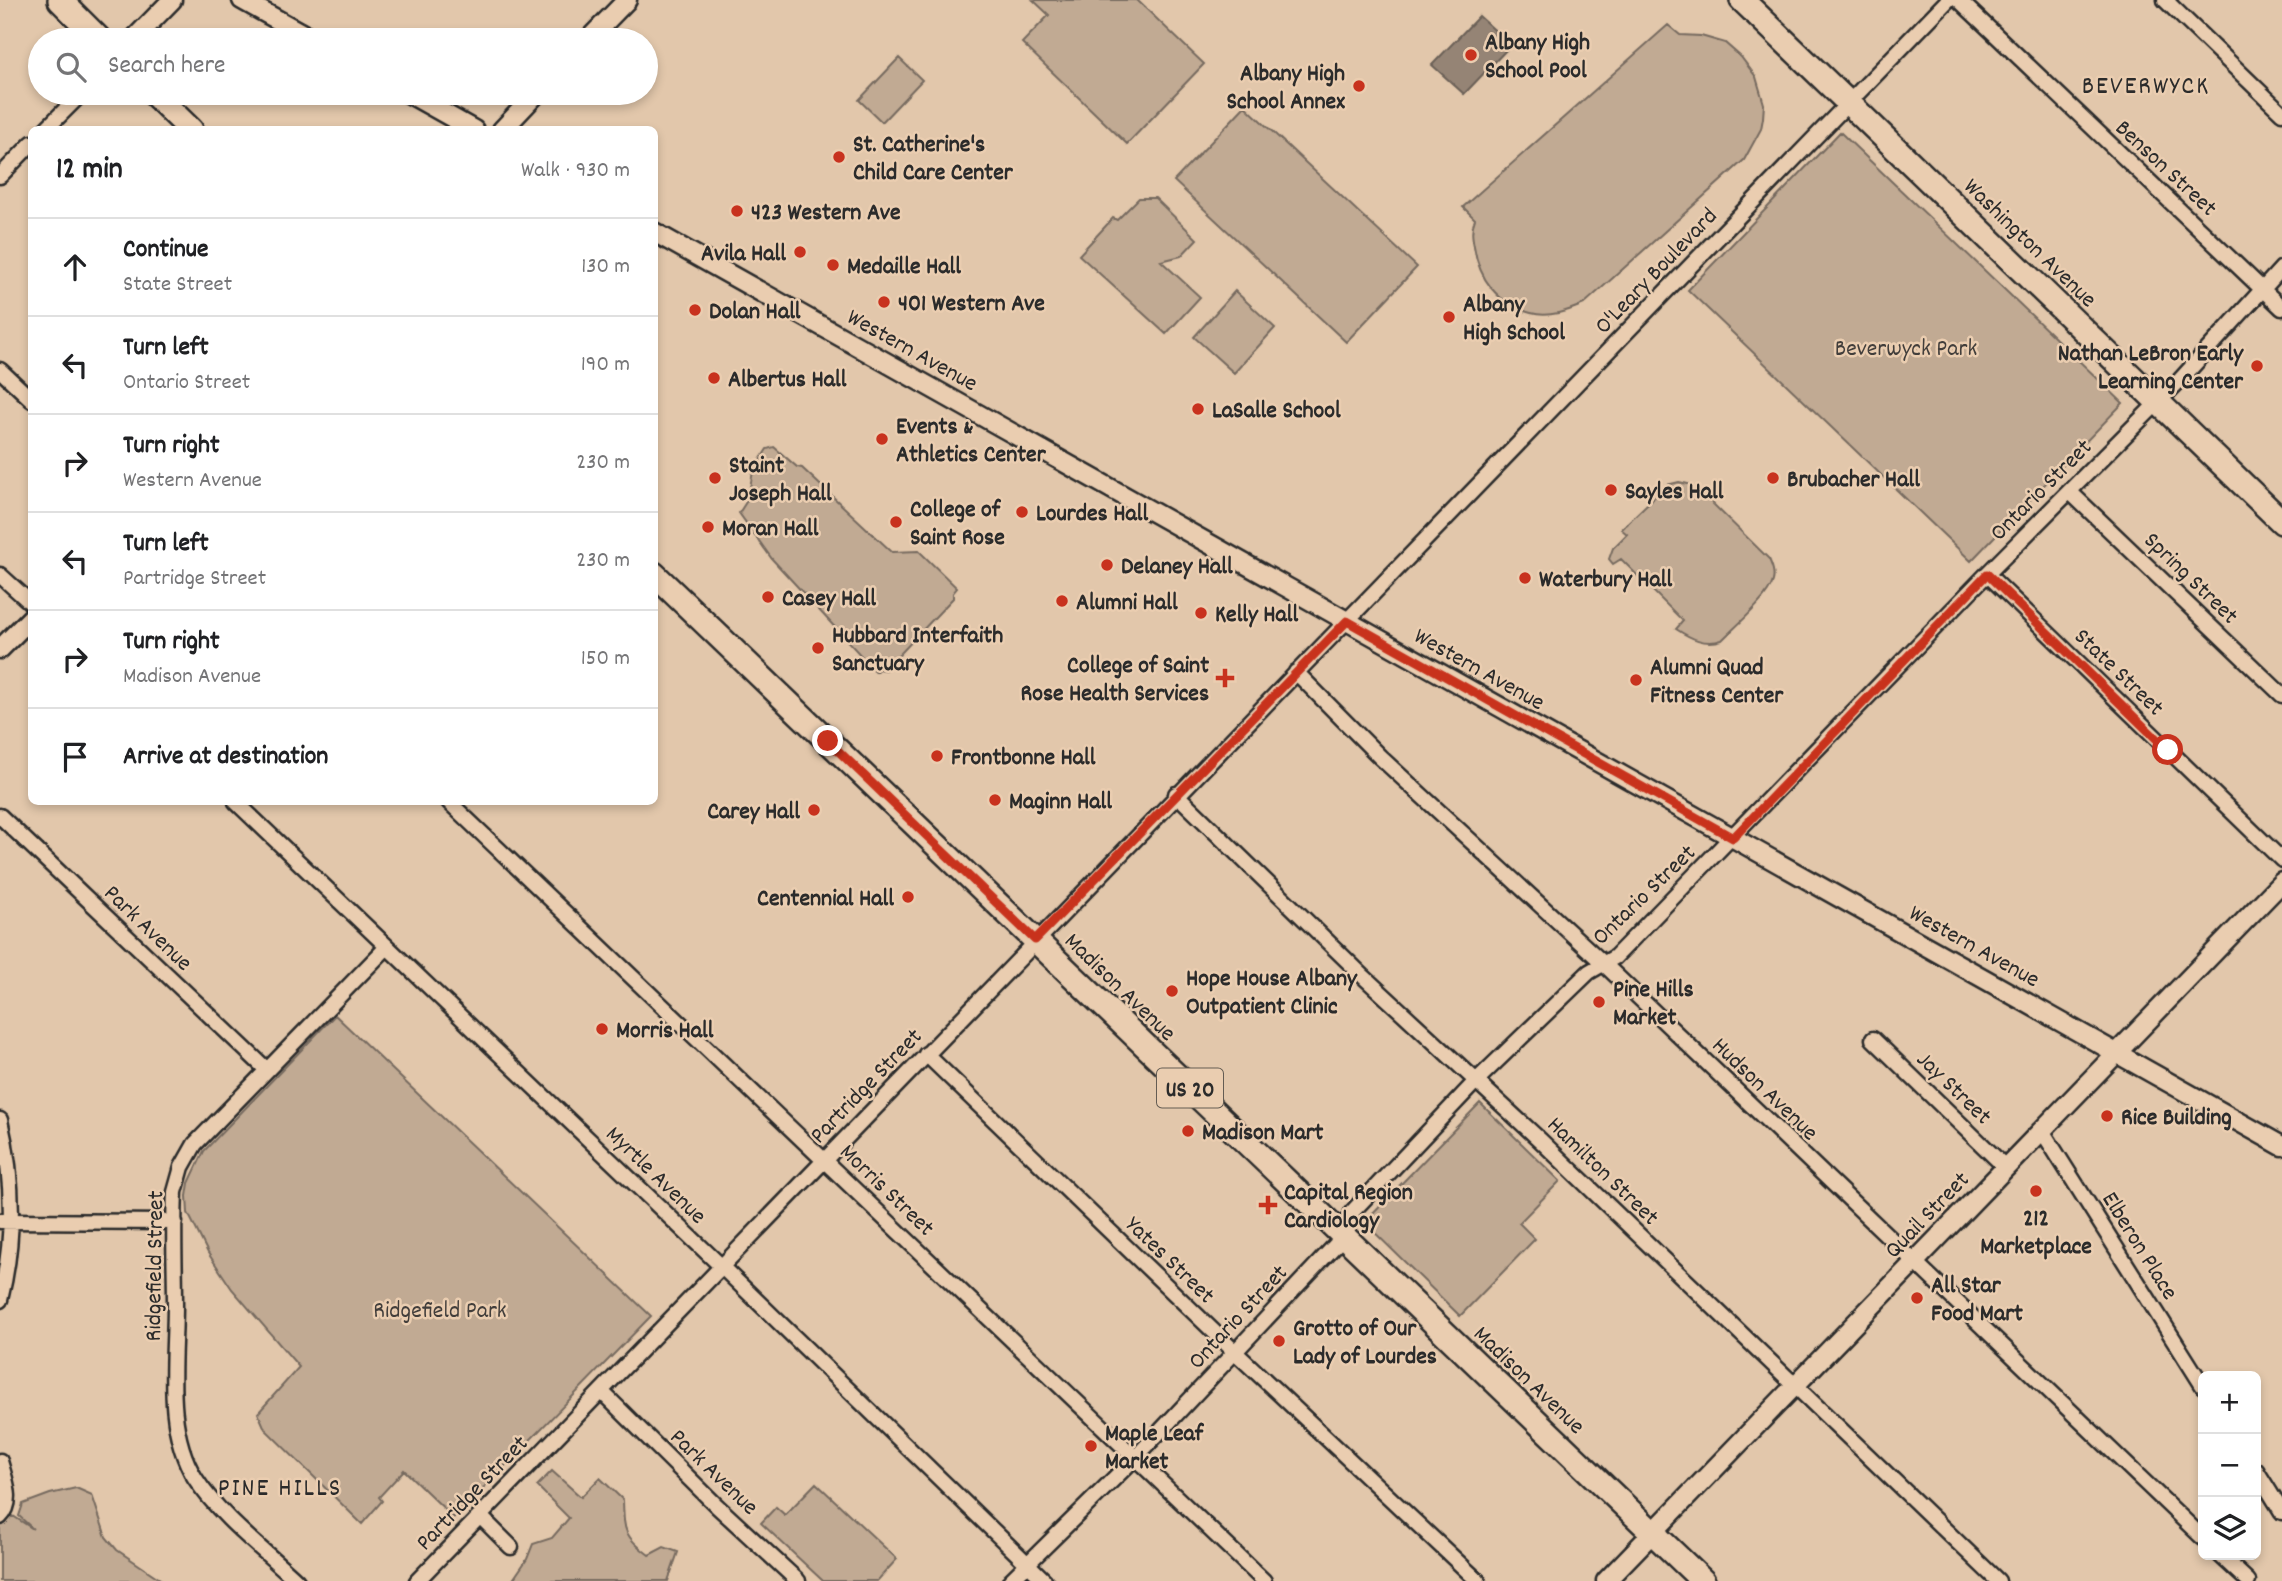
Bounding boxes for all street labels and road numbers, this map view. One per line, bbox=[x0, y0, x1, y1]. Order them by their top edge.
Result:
street label: Benson Street bbox=[2106, 113, 2224, 226]
street label: Washington Avenue bbox=[1955, 172, 2103, 317]
street label: O'Leary Boulevard bbox=[1588, 201, 1726, 343]
street label: Western Avenue bbox=[840, 302, 983, 402]
street label: Ontario Street bbox=[1983, 432, 2101, 550]
street label: Spring Street bbox=[2135, 525, 2245, 633]
street label: Western Avenue bbox=[1407, 621, 1550, 721]
street label: State Street bbox=[2065, 621, 2171, 725]
street label: Ontario Street bbox=[1586, 838, 1705, 955]
street label: Park Avenue bbox=[95, 878, 199, 980]
street label: Western Avenue bbox=[1902, 898, 2045, 998]
street label: Madison Avenue bbox=[1055, 926, 1183, 1050]
street label: Partridge Street bbox=[803, 1021, 931, 1153]
street label: Hudson Avenue bbox=[1703, 1030, 1825, 1150]
street label: Jay Street bbox=[1907, 1044, 1998, 1134]
road number: US 20 bbox=[1157, 1068, 1223, 1107]
street label: Hamilton Street bbox=[1538, 1110, 1666, 1235]
street label: Myrtle Avenue bbox=[597, 1119, 713, 1233]
street label: Morris Street bbox=[831, 1137, 941, 1245]
street label: Quail Street bbox=[1878, 1165, 1979, 1267]
street label: Elberon Place bbox=[2092, 1186, 2185, 1307]
street label: Ridgefield Street bbox=[138, 1190, 174, 1342]
street label: Yates Street bbox=[1116, 1210, 1222, 1313]
street label: Ontario Street bbox=[1181, 1258, 1297, 1378]
street label: Madison Avenue bbox=[1464, 1319, 1592, 1443]
street label: Park Avenue bbox=[661, 1422, 765, 1524]
street label: Partridge Street bbox=[409, 1428, 537, 1560]

